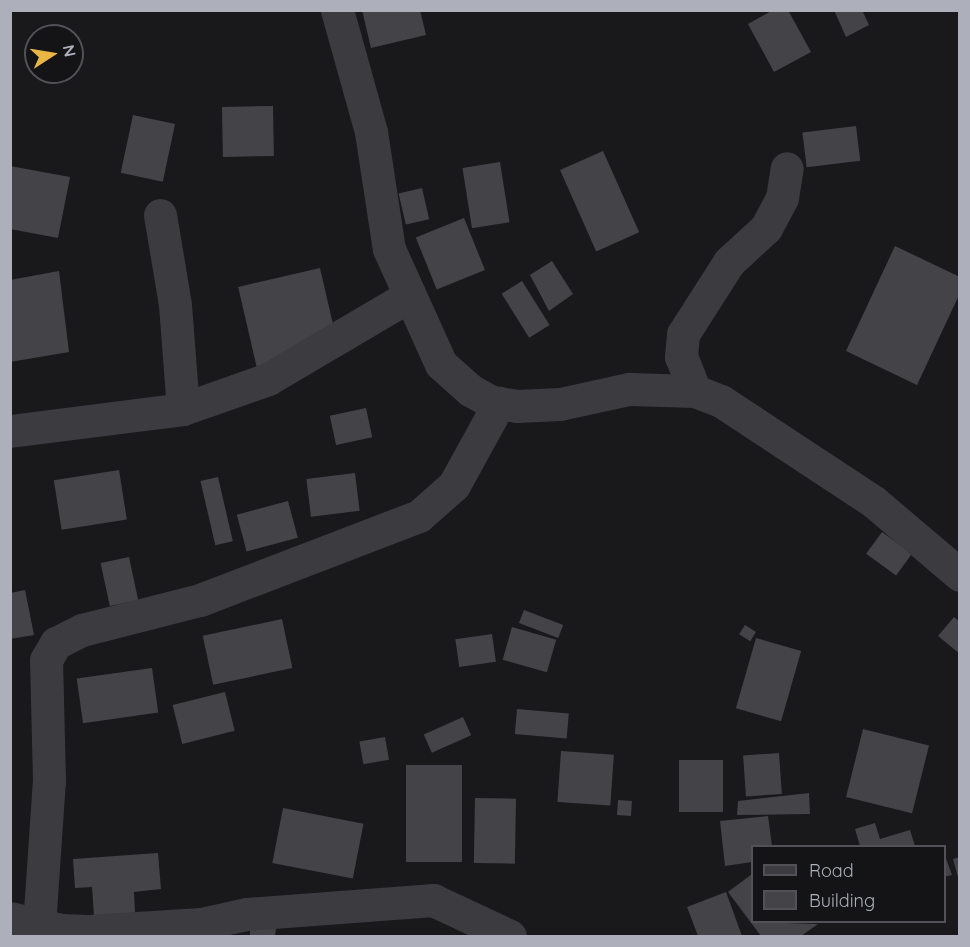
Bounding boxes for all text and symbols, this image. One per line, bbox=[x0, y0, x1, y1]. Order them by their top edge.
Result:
north arrow bbox=[24, 24, 84, 84]
text: N bbox=[59, 43, 81, 58]
legend bbox=[751, 845, 946, 923]
text: Road bbox=[809, 859, 854, 882]
text: Building bbox=[809, 889, 875, 912]

